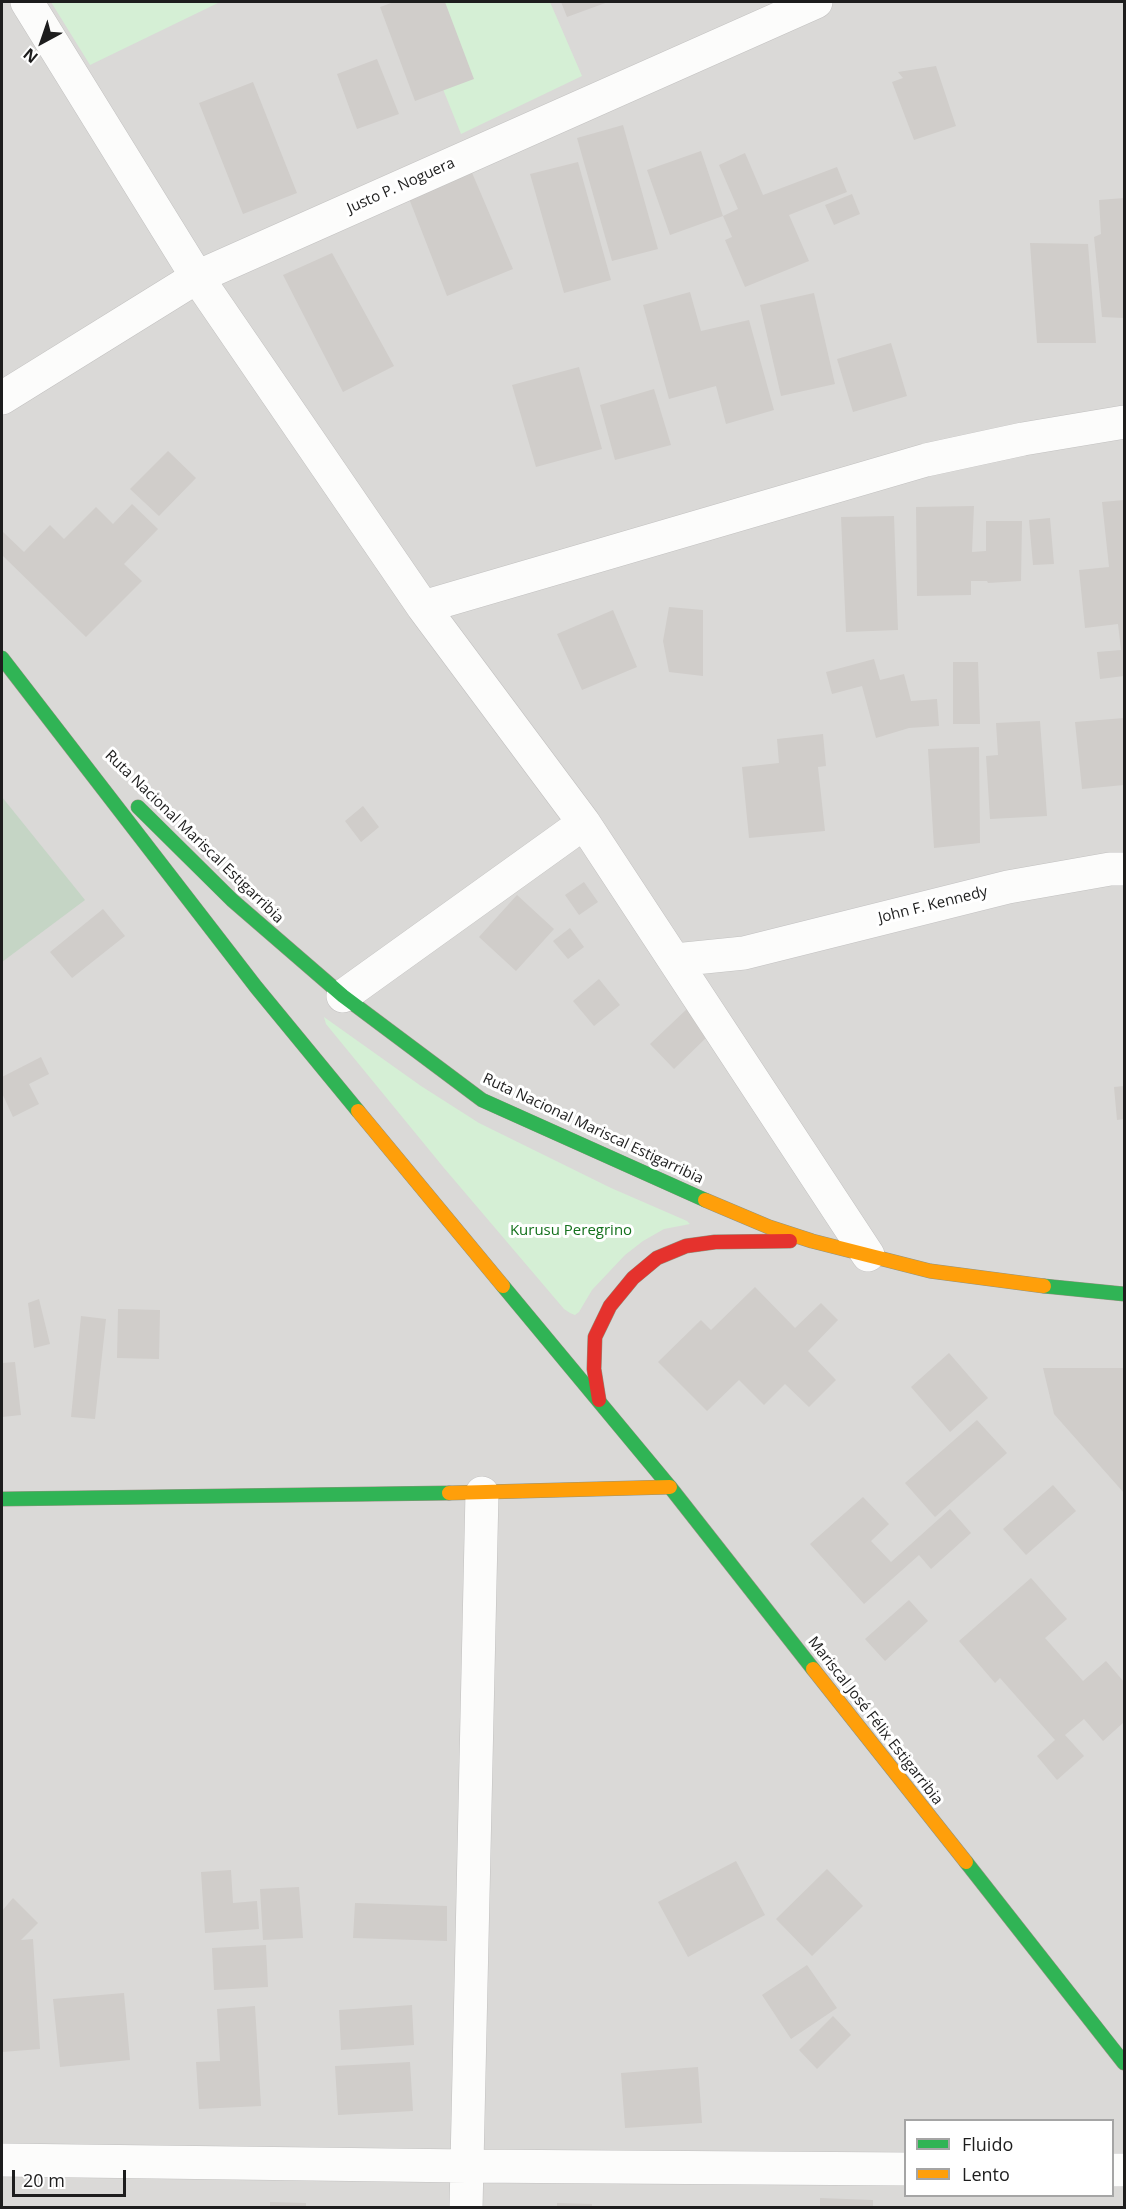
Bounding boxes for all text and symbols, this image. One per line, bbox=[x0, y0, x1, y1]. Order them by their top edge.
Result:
north arrow bbox=[12, 12, 72, 72]
text: N bbox=[18, 43, 42, 68]
street label: Justo P. Noguera bbox=[344, 154, 458, 218]
street label: Ruta Nacional Mariscal Estigarribia bbox=[101, 747, 287, 927]
street label: John F. Kennedy bbox=[876, 883, 990, 927]
street label: Ruta Nacional Mariscal Estigarribia bbox=[480, 1070, 706, 1188]
park label: Kurusu Peregrino bbox=[510, 1222, 632, 1240]
street label: Mariscal José Félix Estigarribia bbox=[804, 1633, 946, 1809]
legend bbox=[904, 2119, 1114, 2197]
text: Fluido bbox=[962, 2132, 1013, 2156]
scale bar bbox=[15, 2158, 129, 2196]
text: Lento bbox=[962, 2162, 1010, 2186]
text: 20 m bbox=[23, 2168, 65, 2192]

